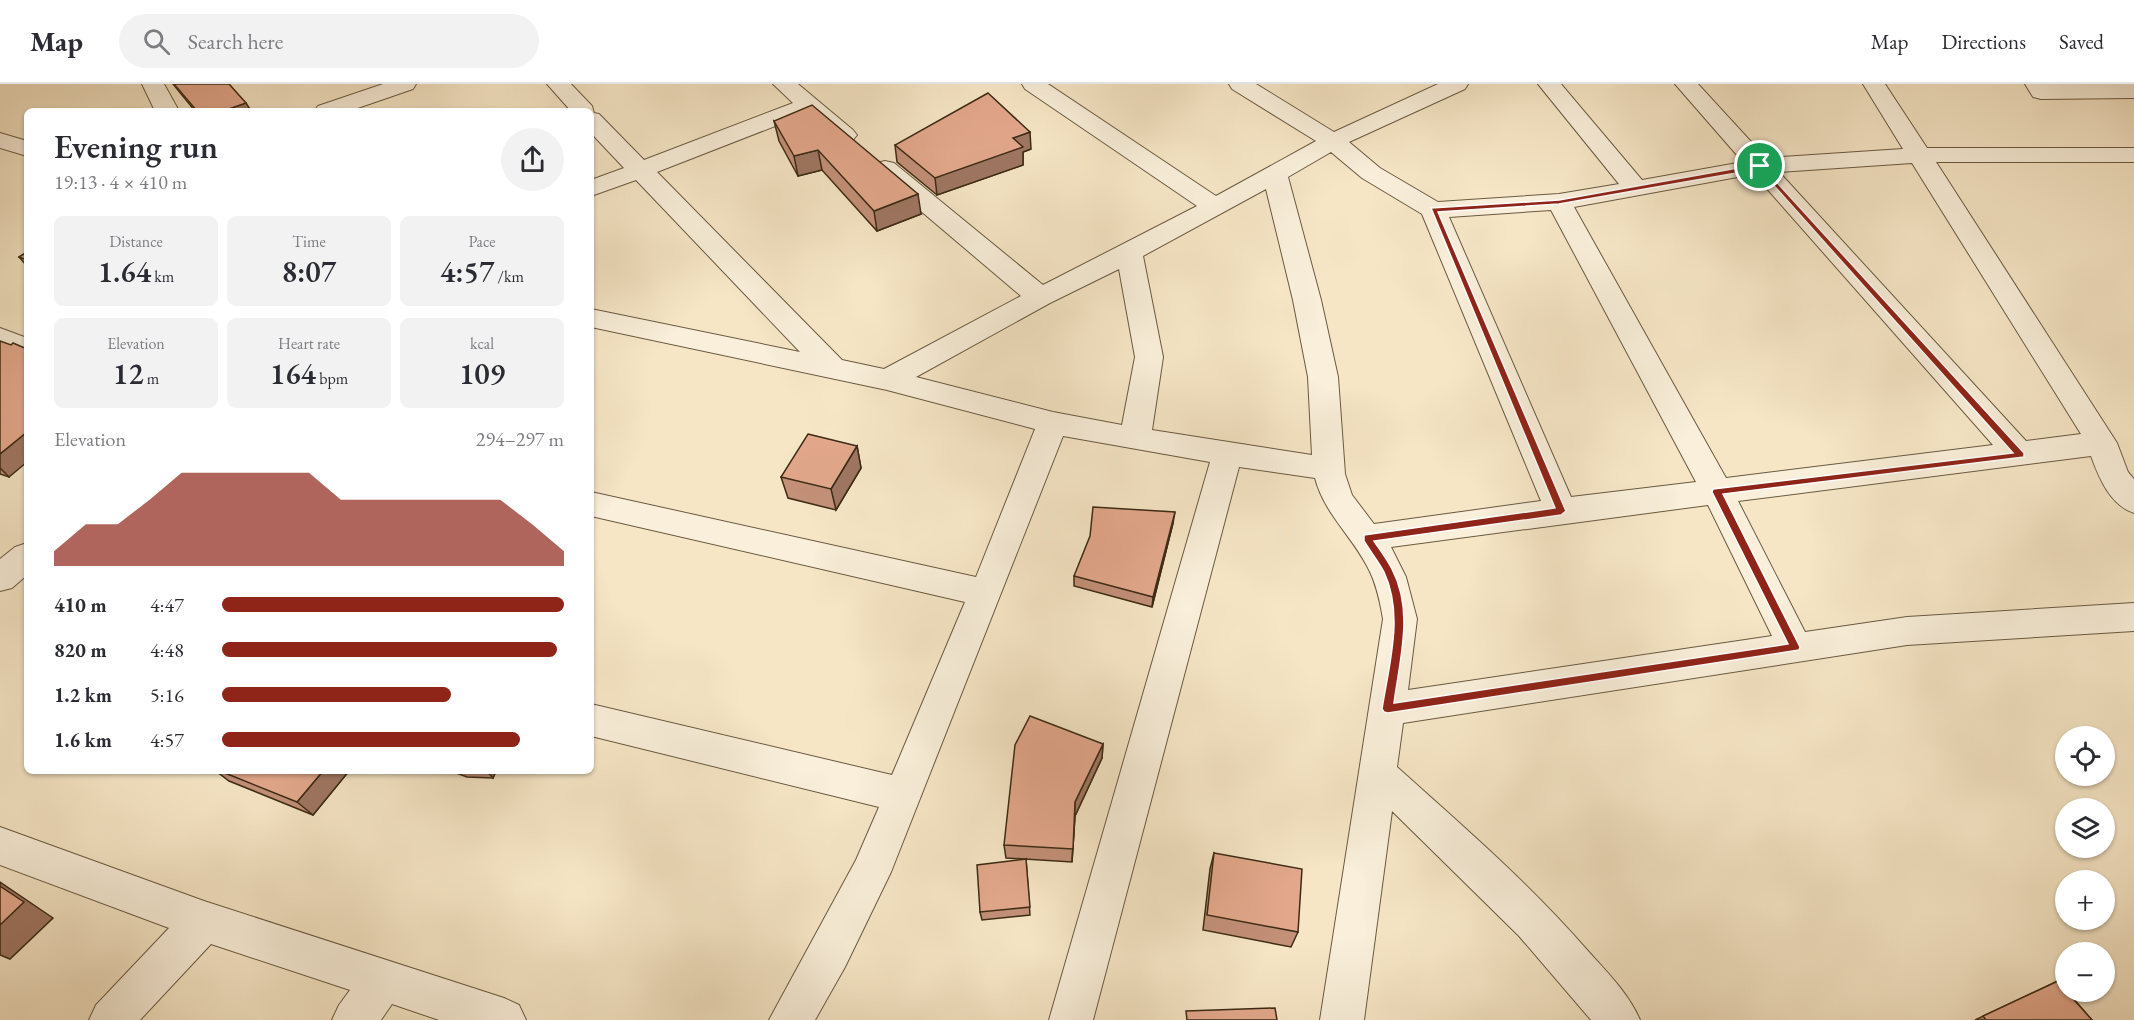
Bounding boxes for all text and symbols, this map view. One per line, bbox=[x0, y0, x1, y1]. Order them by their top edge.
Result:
search box bbox=[119, 14, 539, 68]
text: Map bbox=[30, 23, 83, 59]
icon: search bbox=[140, 25, 173, 58]
text: Search here bbox=[188, 27, 283, 56]
text: Map bbox=[1871, 28, 1908, 55]
text: Directions bbox=[1941, 28, 2026, 55]
text: Saved bbox=[2059, 28, 2104, 55]
text: Evening run bbox=[54, 125, 218, 168]
button: share bbox=[501, 128, 564, 191]
pin bbox=[1734, 140, 1785, 191]
icon: arrive bbox=[1743, 149, 1776, 182]
text: 19:13 · 4 × 410 m bbox=[54, 169, 187, 195]
text: Distance bbox=[109, 231, 163, 252]
text: Time bbox=[292, 231, 326, 252]
text: Pace bbox=[469, 231, 495, 252]
text: 1.64 bbox=[98, 252, 151, 291]
text: 8:07 bbox=[282, 252, 336, 291]
text: 4:57 bbox=[440, 252, 494, 291]
text: km bbox=[151, 266, 174, 287]
text: /km bbox=[494, 266, 524, 287]
text: Elevation bbox=[107, 333, 165, 354]
text: Heart rate bbox=[278, 333, 340, 354]
text: kcal bbox=[470, 333, 494, 354]
text: 12 bbox=[113, 354, 144, 393]
text: 164 bbox=[270, 354, 316, 393]
text: 109 bbox=[459, 354, 505, 393]
text: m bbox=[144, 368, 159, 389]
text: bpm bbox=[316, 368, 348, 389]
text: Elevation bbox=[54, 426, 126, 452]
text: 294–297 m bbox=[476, 426, 564, 452]
text: 410 m bbox=[54, 592, 107, 618]
text: 4:47 bbox=[150, 592, 184, 618]
text: 820 m bbox=[54, 637, 107, 663]
text: 4:48 bbox=[150, 637, 184, 663]
text: 1.2 km bbox=[54, 682, 112, 708]
text: 5:16 bbox=[150, 682, 184, 708]
map controls bbox=[2055, 726, 2115, 1002]
button: locate bbox=[2055, 726, 2115, 786]
text: 1.6 km bbox=[54, 727, 112, 753]
text: 4:57 bbox=[150, 727, 184, 753]
button: layers bbox=[2055, 798, 2115, 858]
button: + bbox=[2055, 870, 2115, 930]
button: − bbox=[2055, 942, 2115, 1002]

